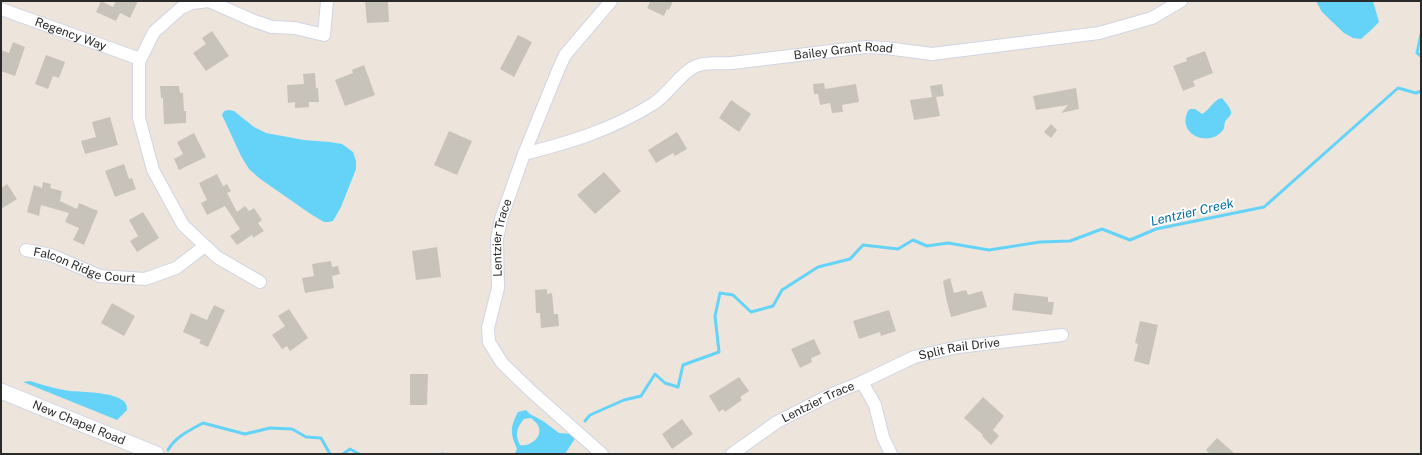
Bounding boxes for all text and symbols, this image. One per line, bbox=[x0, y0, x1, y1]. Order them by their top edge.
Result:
street label: Regency Way bbox=[33, 15, 109, 54]
street label: Bailey Grant Road bbox=[793, 40, 894, 63]
water label: Lentzier Creek bbox=[1149, 195, 1235, 229]
street label: Lentzier Trace bbox=[490, 197, 515, 277]
street label: Falcon Ridge Court bbox=[32, 245, 136, 285]
street label: Split Rail Drive bbox=[917, 335, 1001, 363]
street label: Lentzier Trace bbox=[779, 379, 857, 425]
street label: New Chapel Road bbox=[30, 398, 127, 448]

